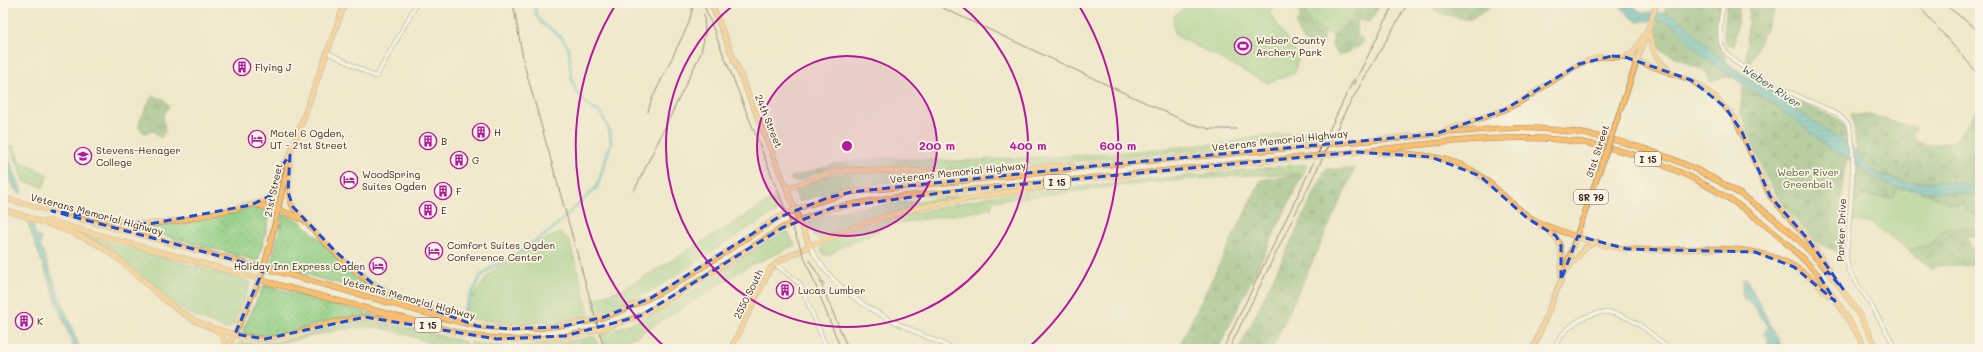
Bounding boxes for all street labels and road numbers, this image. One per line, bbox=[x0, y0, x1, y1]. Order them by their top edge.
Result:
street label: 24th Street bbox=[752, 92, 786, 150]
street label: 31st Street bbox=[1582, 123, 1612, 179]
street label: Veterans Memorial Highway bbox=[1211, 126, 1349, 154]
road number: I 15 bbox=[1635, 152, 1661, 166]
street label: Veterans Memorial Highway bbox=[889, 158, 1027, 186]
street label: 21st Street bbox=[261, 162, 285, 218]
road number: I 15 bbox=[1044, 175, 1070, 189]
street label: Veterans Memorial Highway bbox=[29, 190, 165, 238]
road number: SR 79 bbox=[1574, 190, 1608, 204]
street label: Parker Drive bbox=[1833, 198, 1849, 262]
street label: 2550 South bbox=[730, 266, 766, 321]
street label: Veterans Memorial Highway bbox=[341, 274, 477, 322]
road number: I 15 bbox=[415, 318, 441, 332]

